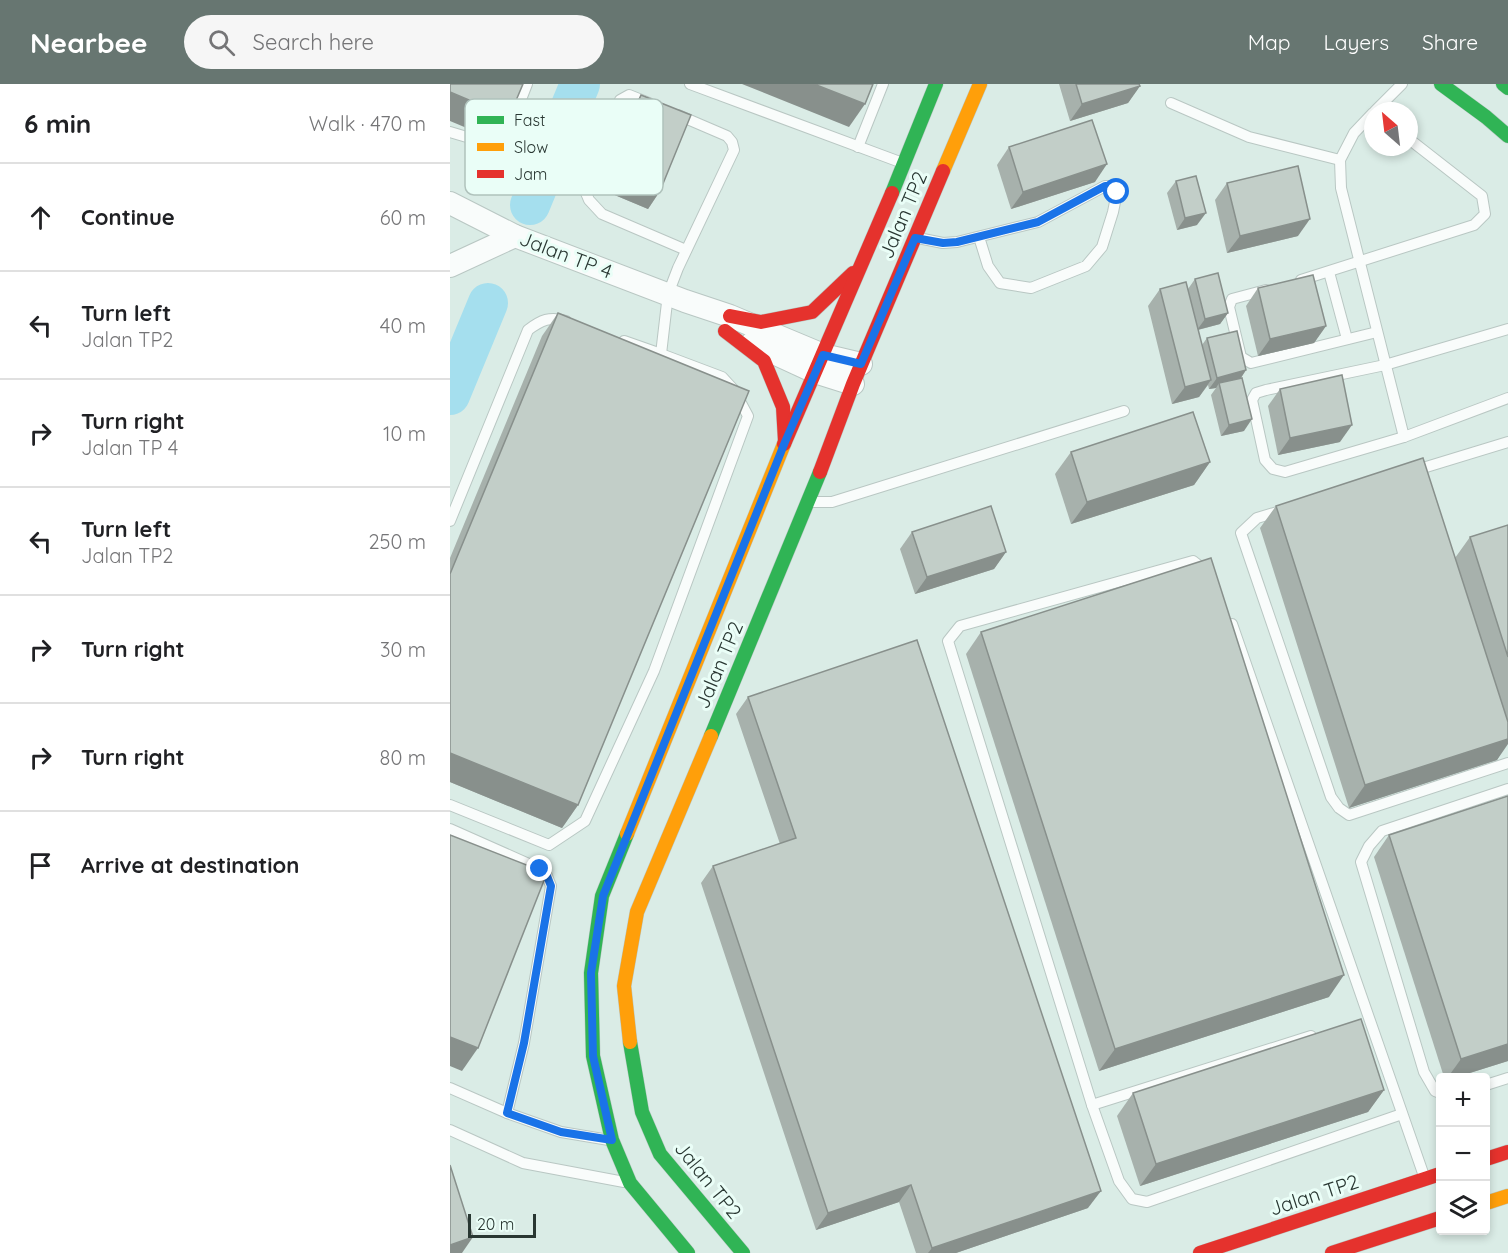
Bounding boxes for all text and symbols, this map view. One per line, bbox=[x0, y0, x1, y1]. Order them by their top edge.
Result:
search box bbox=[184, 15, 604, 69]
text: Nearbee bbox=[30, 25, 148, 60]
icon: search bbox=[205, 26, 238, 59]
text: Search here bbox=[253, 28, 374, 56]
text: Map bbox=[1248, 29, 1291, 55]
text: Layers bbox=[1324, 29, 1389, 55]
text: Share bbox=[1422, 29, 1478, 55]
legend bbox=[465, 99, 663, 195]
north arrow bbox=[1364, 102, 1418, 156]
text: 6 min bbox=[24, 107, 91, 140]
text: Fast bbox=[514, 110, 545, 130]
text: Walk · 470 m bbox=[309, 111, 426, 136]
text: Slow bbox=[514, 137, 548, 157]
text: Jam bbox=[514, 164, 547, 184]
street label: Jalan TP2 bbox=[873, 167, 932, 262]
route start bbox=[1103, 178, 1129, 204]
icon: ahead bbox=[24, 201, 57, 234]
text: Continue bbox=[81, 203, 175, 231]
text: 60 m bbox=[380, 205, 426, 230]
street label: Jalan TP 4 bbox=[516, 225, 616, 284]
text: Turn left bbox=[81, 299, 171, 327]
icon: left bbox=[24, 309, 57, 342]
text: 40 m bbox=[380, 313, 426, 338]
text: Jalan TP2 bbox=[81, 327, 173, 352]
text: Turn right bbox=[81, 407, 185, 435]
icon: right bbox=[24, 417, 57, 450]
text: 10 m bbox=[383, 421, 426, 446]
text: Jalan TP 4 bbox=[81, 435, 178, 460]
text: Turn left bbox=[81, 515, 171, 543]
icon: left bbox=[24, 525, 57, 558]
text: 250 m bbox=[368, 529, 426, 554]
text: Jalan TP2 bbox=[81, 543, 173, 568]
street label: Jalan TP2 bbox=[689, 617, 748, 712]
icon: right bbox=[24, 633, 57, 666]
text: Turn right bbox=[81, 635, 185, 663]
text: 30 m bbox=[380, 637, 426, 662]
icon: right bbox=[24, 741, 57, 774]
text: Turn right bbox=[81, 743, 185, 771]
text: 80 m bbox=[380, 745, 426, 770]
icon: arrive bbox=[24, 849, 57, 882]
text: Arrive at destination bbox=[81, 851, 299, 879]
route end bbox=[526, 855, 552, 881]
map controls bbox=[1436, 1073, 1490, 1235]
button: + bbox=[1436, 1073, 1490, 1127]
button: − bbox=[1436, 1127, 1490, 1181]
street label: Jalan TP2 bbox=[670, 1136, 747, 1223]
street label: Jalan TP2 bbox=[1266, 1168, 1362, 1221]
button: layers bbox=[1436, 1181, 1490, 1235]
scale bar bbox=[468, 1211, 536, 1238]
text: 20 m bbox=[477, 1214, 514, 1234]

